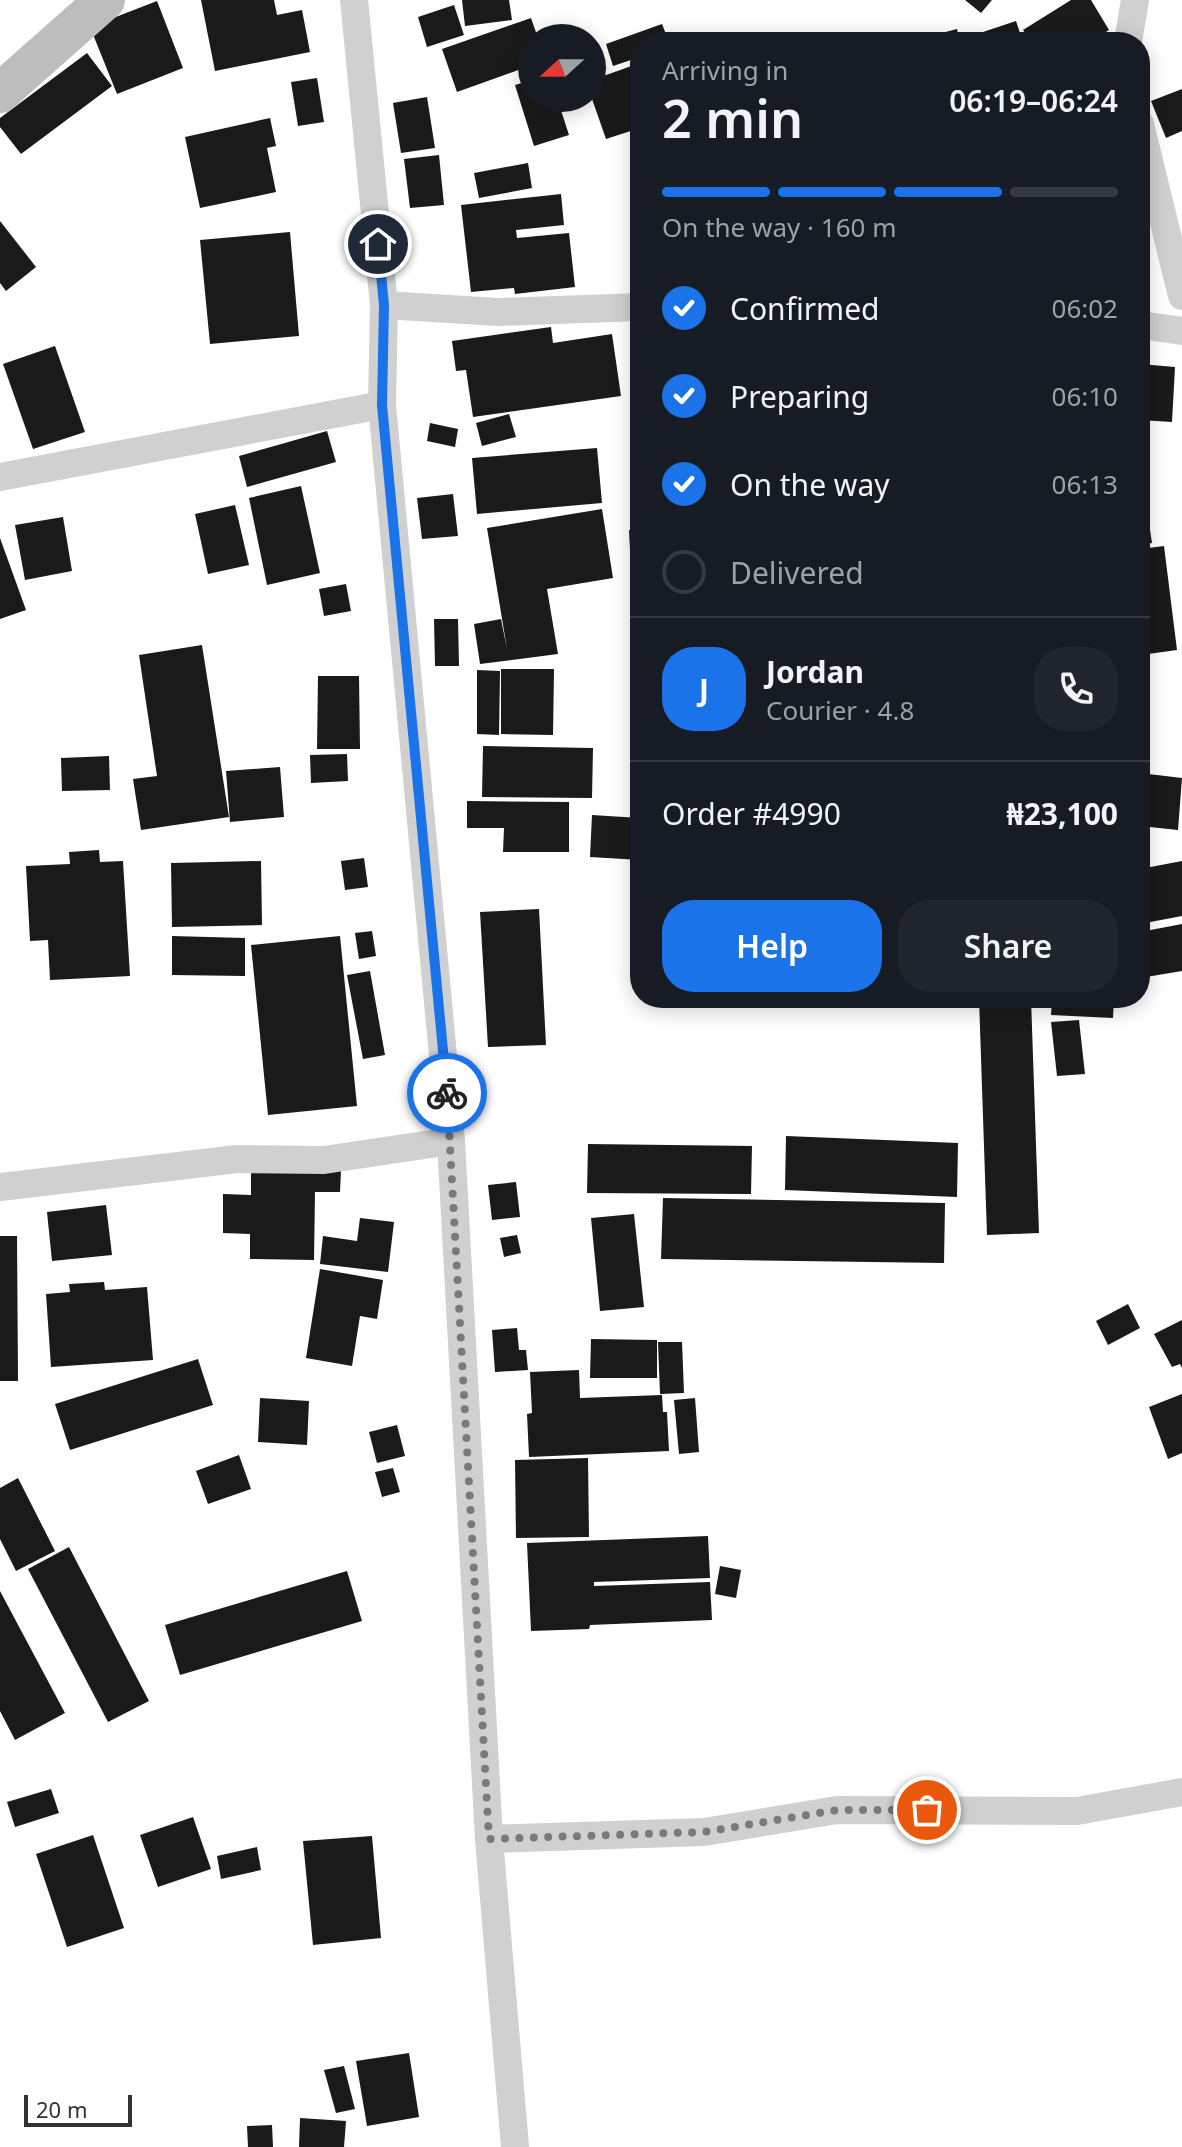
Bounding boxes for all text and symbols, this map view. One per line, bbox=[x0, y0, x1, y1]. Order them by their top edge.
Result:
north arrow bbox=[518, 24, 606, 112]
map controls bbox=[518, 24, 606, 112]
text: Arriving in bbox=[662, 52, 788, 88]
text: 06:19–06:24 bbox=[949, 80, 1118, 121]
text: 2 min bbox=[662, 82, 803, 153]
text: On the way · 160 m bbox=[662, 209, 896, 245]
pin bbox=[344, 210, 412, 278]
icon: home bbox=[356, 222, 400, 266]
icon: check bbox=[662, 286, 706, 330]
text: Confirmed bbox=[730, 288, 880, 329]
text: 06:02 bbox=[1052, 290, 1118, 326]
icon: check bbox=[662, 374, 706, 418]
text: Preparing bbox=[730, 376, 869, 417]
text: 06:10 bbox=[1052, 378, 1118, 414]
icon: check bbox=[662, 462, 706, 506]
text: On the way bbox=[730, 464, 890, 505]
text: 06:13 bbox=[1052, 466, 1118, 502]
text: Delivered bbox=[730, 552, 864, 593]
button: phone bbox=[1034, 647, 1118, 731]
text: Jordan bbox=[766, 651, 864, 692]
text: J bbox=[699, 669, 709, 710]
text: Courier · 4.8 bbox=[766, 692, 914, 728]
text: Order #4990 bbox=[662, 793, 841, 834]
text: ₦23,100 bbox=[1006, 793, 1118, 834]
button: Help bbox=[662, 900, 882, 992]
button: Share bbox=[898, 900, 1118, 992]
courier bbox=[407, 1053, 487, 1133]
icon: bike bbox=[425, 1071, 469, 1115]
pin bbox=[893, 1776, 961, 1844]
icon: bag bbox=[905, 1788, 949, 1832]
scale bar bbox=[24, 2091, 132, 2127]
text: 20 m bbox=[36, 2094, 87, 2124]

